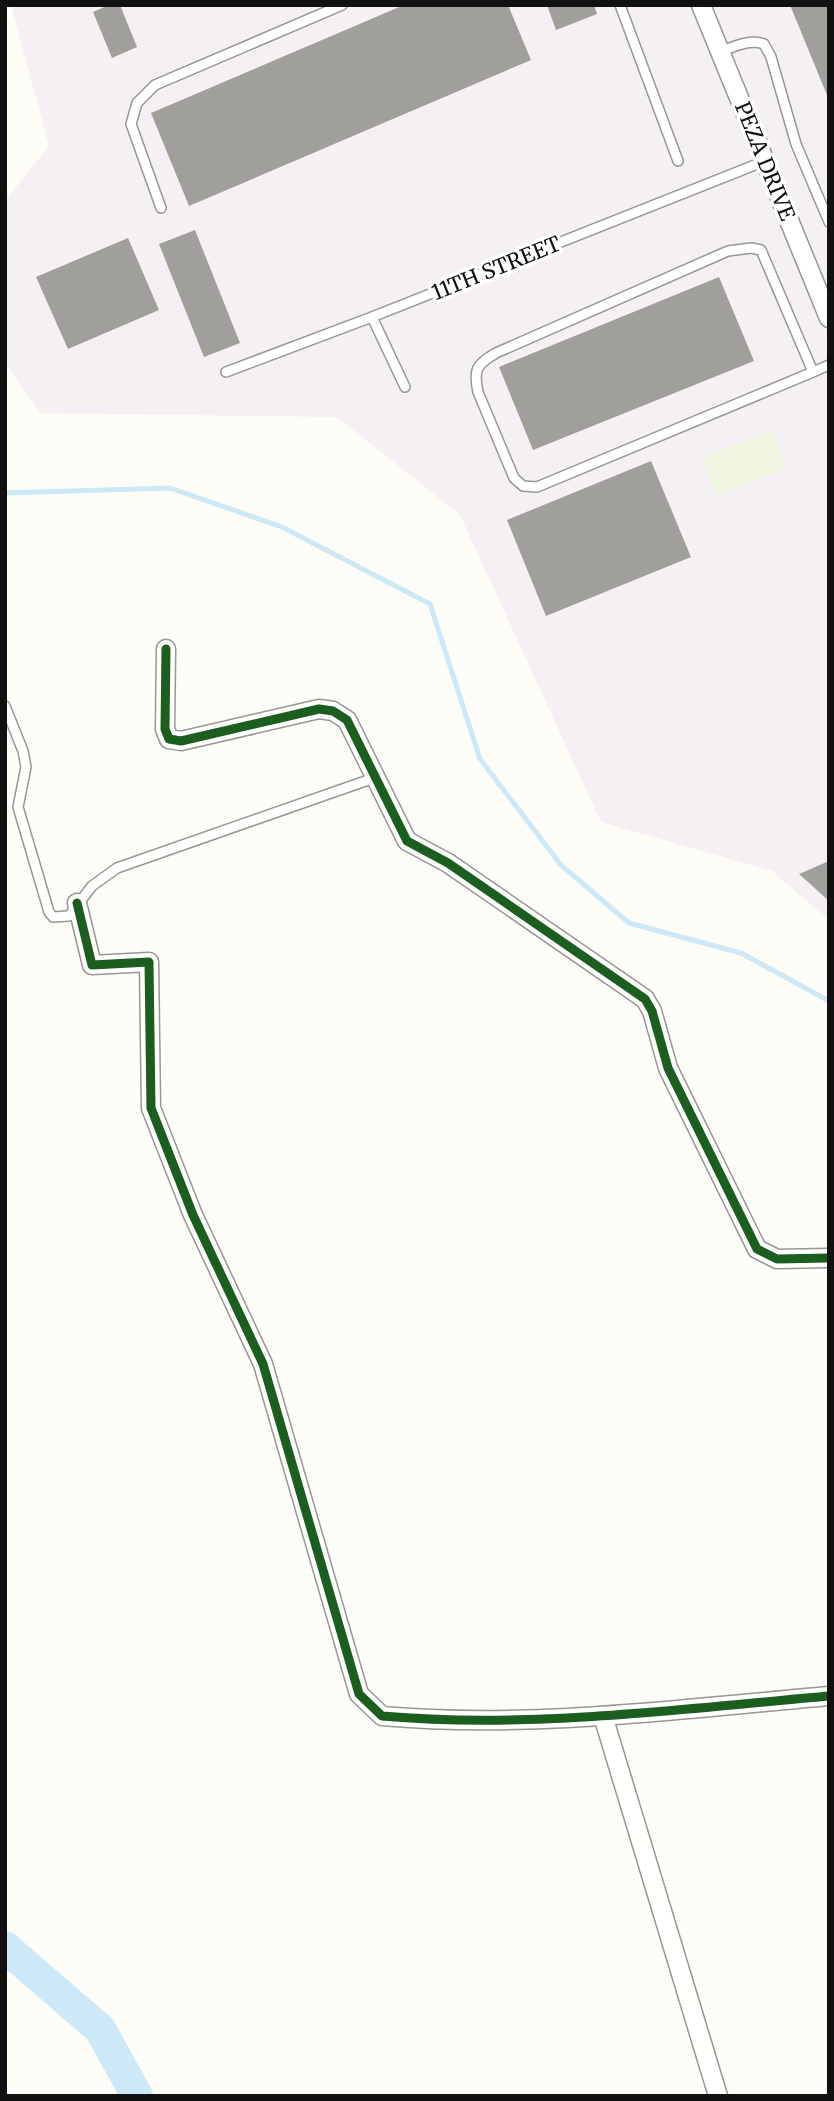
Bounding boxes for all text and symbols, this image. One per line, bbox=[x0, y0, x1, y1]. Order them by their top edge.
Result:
street label: PEZA DRIVE bbox=[729, 98, 801, 225]
street label: 11TH STREET bbox=[428, 230, 565, 306]

